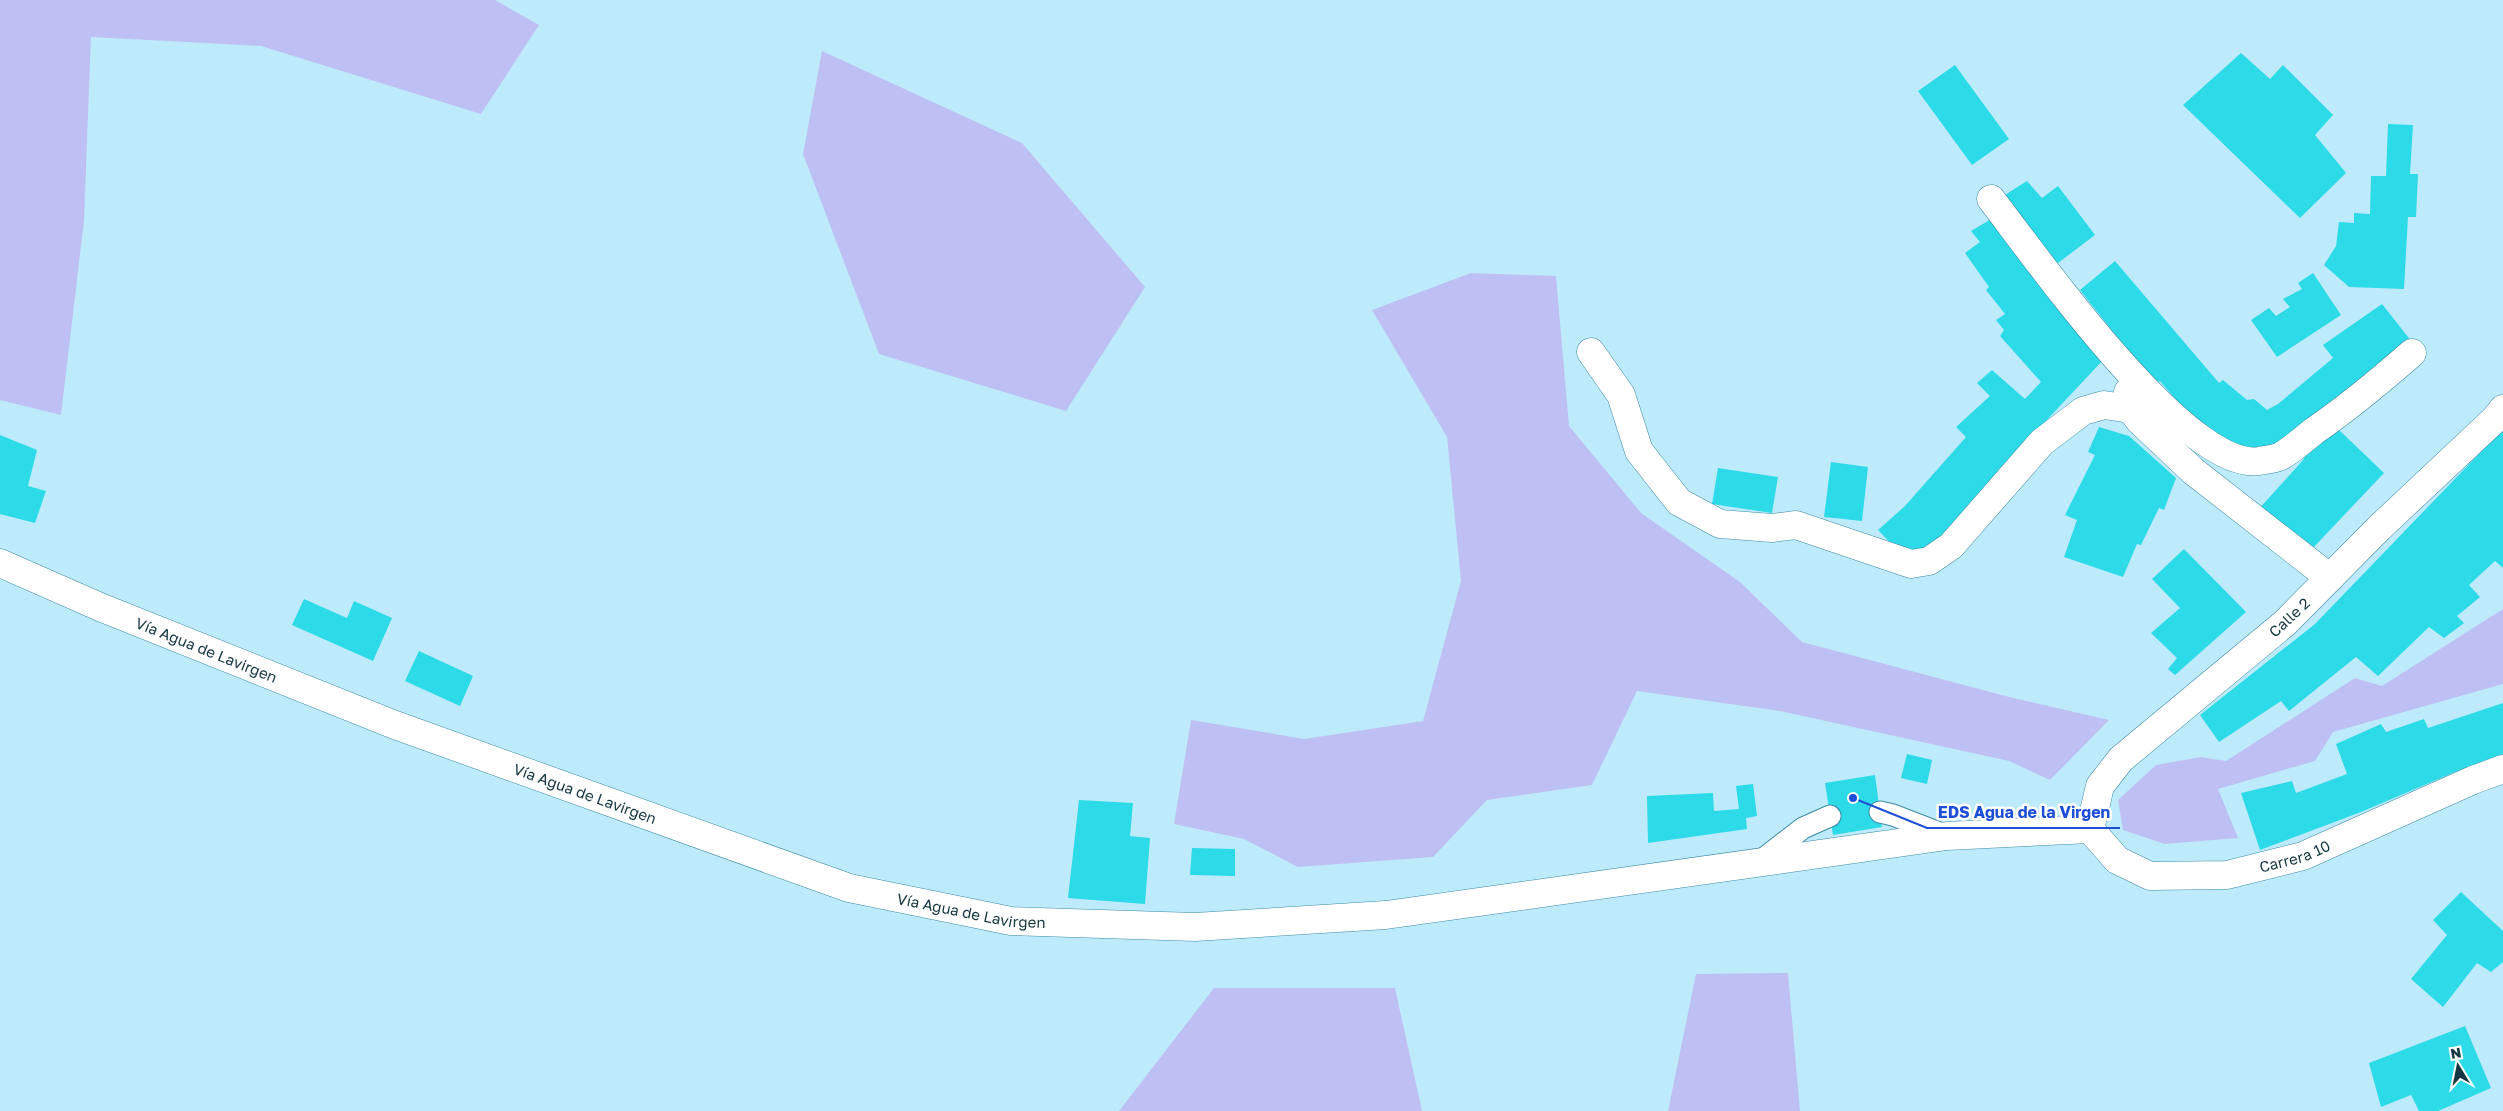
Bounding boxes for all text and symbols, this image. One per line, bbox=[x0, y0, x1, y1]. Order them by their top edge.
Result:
street label: Calle 2 bbox=[2265, 594, 2313, 640]
street label: Vía Agua de Lavirgen bbox=[133, 613, 280, 686]
street label: Vía Agua de Lavirgen bbox=[511, 759, 659, 827]
callout: EDS Agua de la Virgen bbox=[1927, 797, 2120, 828]
text: EDS Agua de la Virgen bbox=[1938, 802, 2110, 822]
street label: Carrera 10 bbox=[2257, 836, 2333, 876]
street label: Vía Agua de Lavirgen bbox=[896, 889, 1046, 931]
north arrow bbox=[2433, 1041, 2483, 1091]
text: N bbox=[2449, 1043, 2462, 1062]

